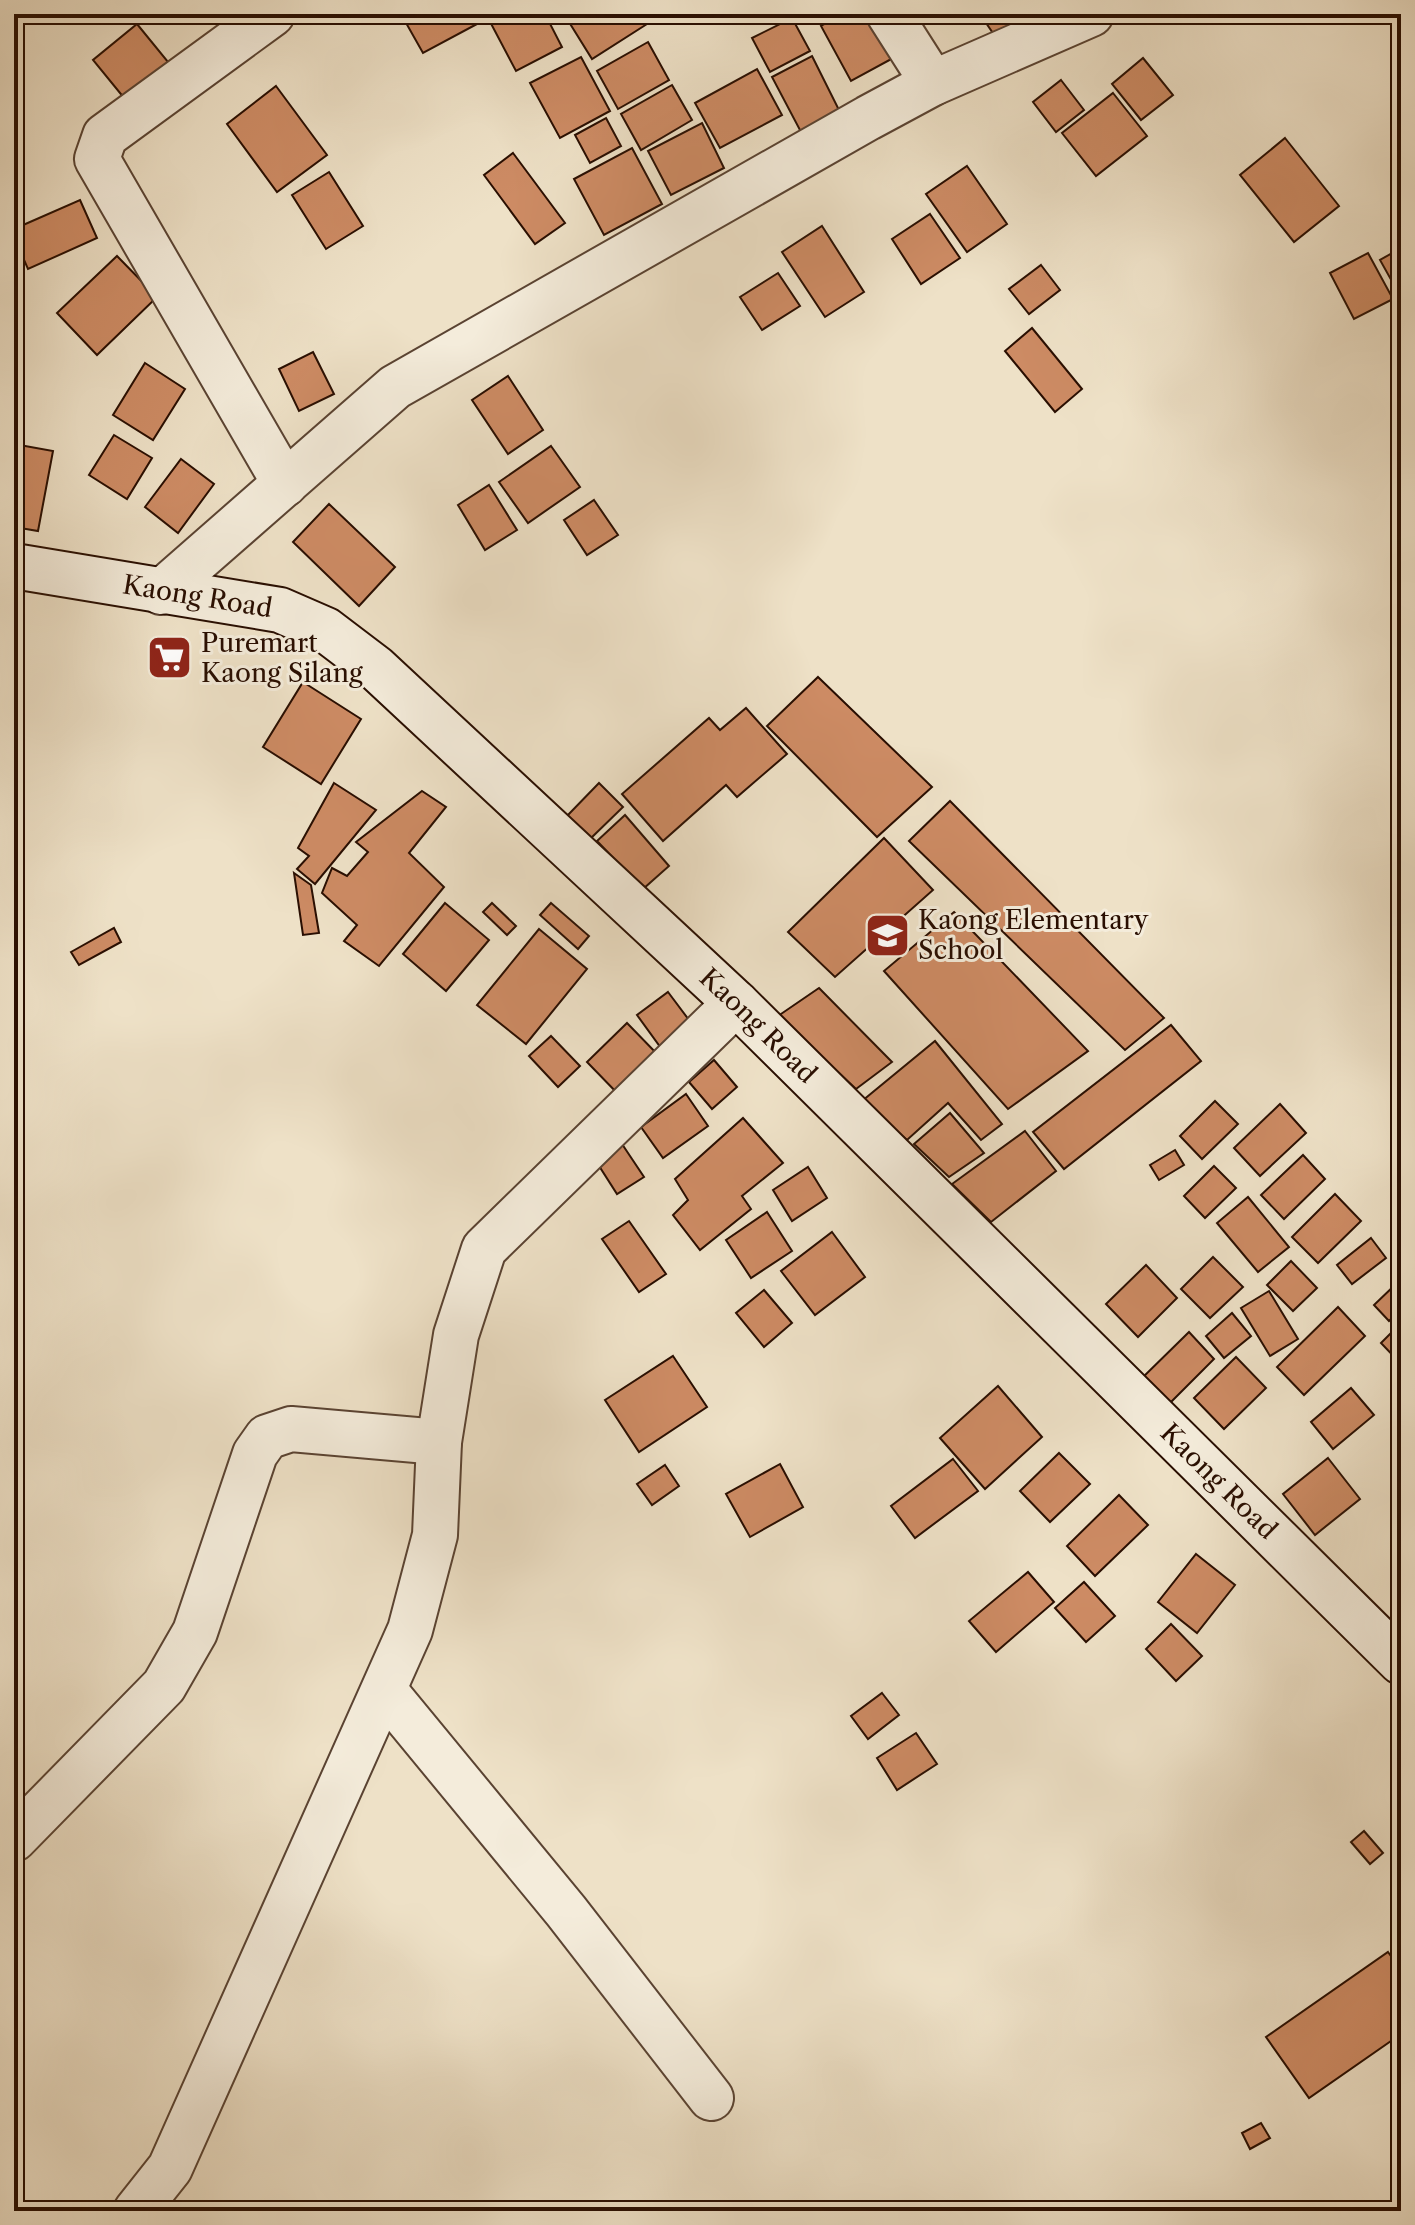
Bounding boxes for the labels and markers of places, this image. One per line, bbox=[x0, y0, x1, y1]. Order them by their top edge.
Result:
place label: Puremart Kaong Silang bbox=[201, 627, 363, 689]
supermarket icon: Puremart Kaong Silang bbox=[146, 634, 194, 682]
place label: Kaong Elementary School bbox=[918, 904, 1149, 966]
school or university icon: Kaong Elementary School bbox=[863, 911, 911, 959]

